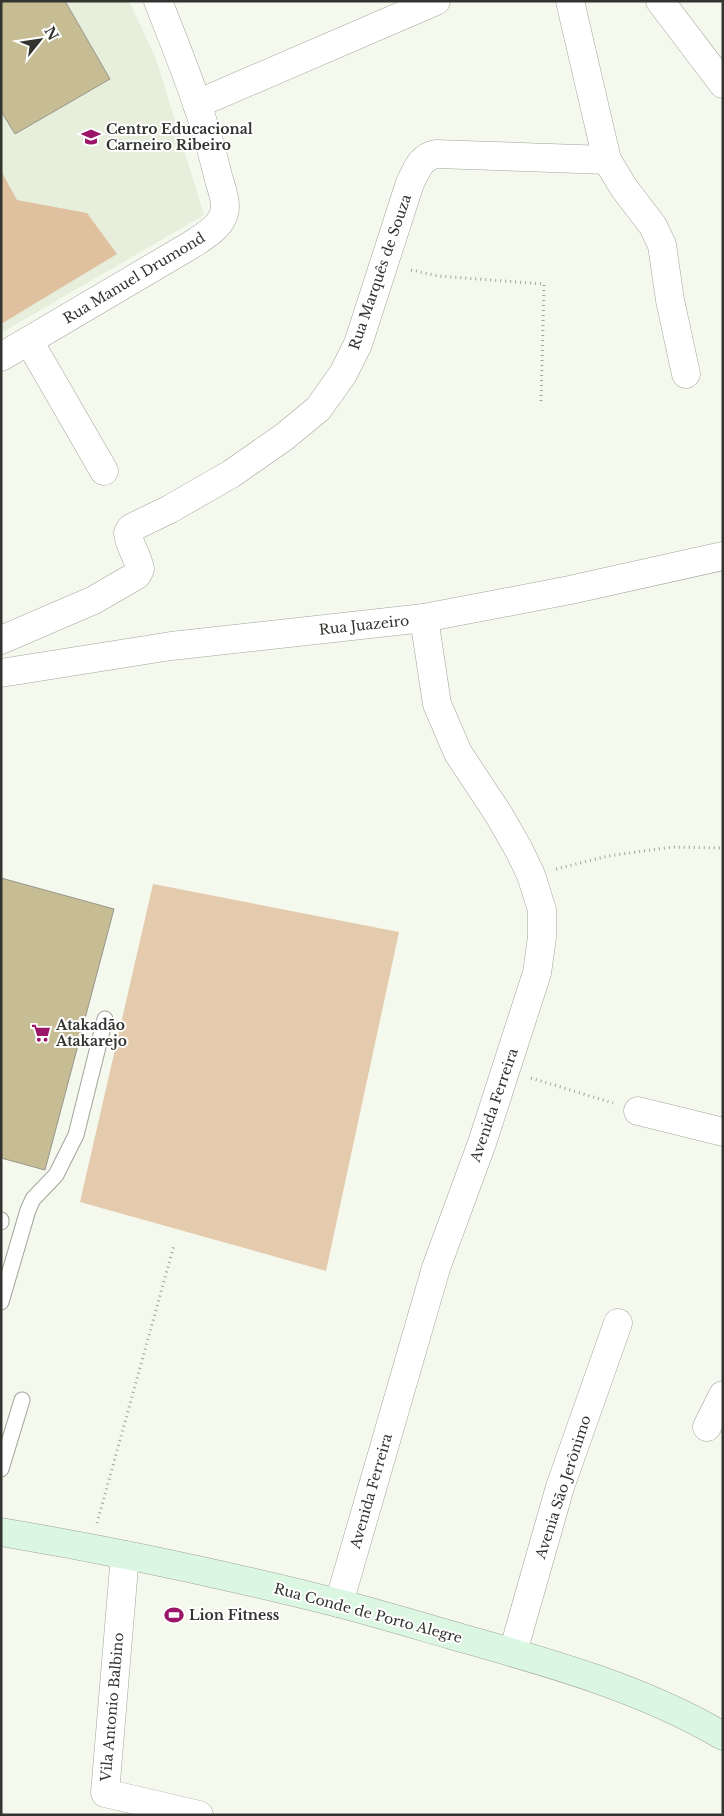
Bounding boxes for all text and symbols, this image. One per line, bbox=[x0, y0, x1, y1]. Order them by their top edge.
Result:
north arrow bbox=[15, 15, 65, 65]
text: N bbox=[40, 23, 62, 44]
place label: Centro Educacional Carneiro Ribeiro bbox=[106, 120, 253, 154]
school or university icon: Centro Educacional Carneiro Ribeiro bbox=[80, 126, 102, 148]
street label: Rua Marquês de Souza bbox=[345, 192, 415, 352]
street label: Rua Manuel Drumond bbox=[60, 228, 209, 328]
street label: Rua Juazeiro bbox=[318, 611, 410, 639]
place label: Atakadão Atakarejo bbox=[55, 1016, 127, 1050]
supermarket icon: Atakadão Atakarejo bbox=[30, 1022, 52, 1044]
street label: Avenida Ferreira bbox=[466, 1046, 522, 1165]
street label: Avenia São Jerônimo bbox=[531, 1413, 595, 1562]
street label: Avenida Ferreira bbox=[346, 1431, 396, 1552]
street label: Rua Conde de Porto Alegre bbox=[272, 1579, 464, 1647]
sports icon: Lion Fitness bbox=[163, 1604, 185, 1626]
place label: Lion Fitness bbox=[189, 1606, 280, 1624]
street label: Vila Antonio Balbino bbox=[96, 1632, 127, 1783]

